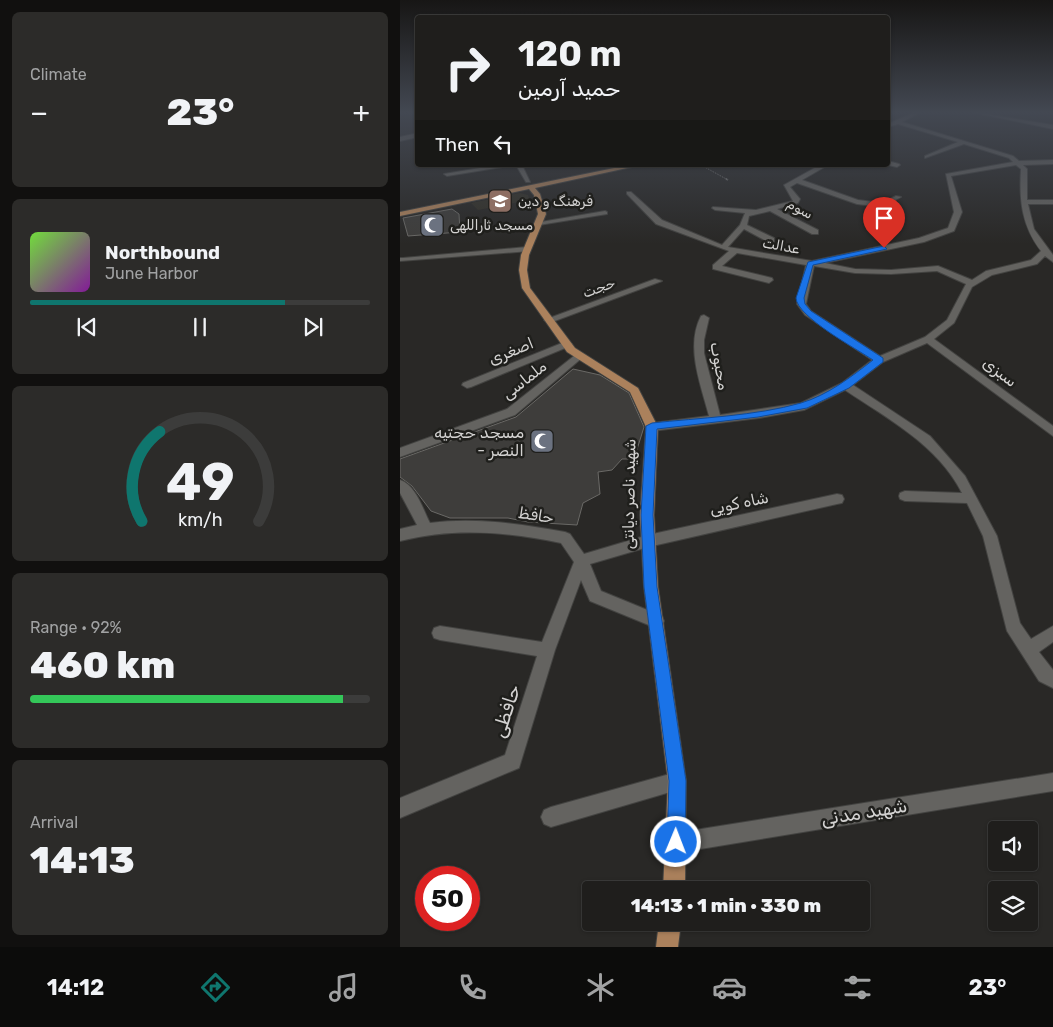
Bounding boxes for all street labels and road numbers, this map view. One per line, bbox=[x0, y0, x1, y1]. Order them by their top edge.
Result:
street label: سوم bbox=[784, 195, 816, 224]
street label: عدالت bbox=[761, 234, 801, 258]
street label: حجت bbox=[580, 274, 618, 302]
street label: اصغری bbox=[486, 333, 537, 370]
street label: محبوب bbox=[705, 340, 734, 392]
street label: سبزی bbox=[979, 353, 1021, 392]
street label: ملماسی bbox=[498, 356, 550, 403]
street label: شهید ناصر دیانتی bbox=[619, 439, 640, 549]
street label: شاه کویی bbox=[708, 487, 771, 520]
street label: حافظ bbox=[517, 503, 555, 527]
street label: حافظی bbox=[487, 682, 525, 740]
street label: شهید مدنی bbox=[819, 794, 909, 830]

